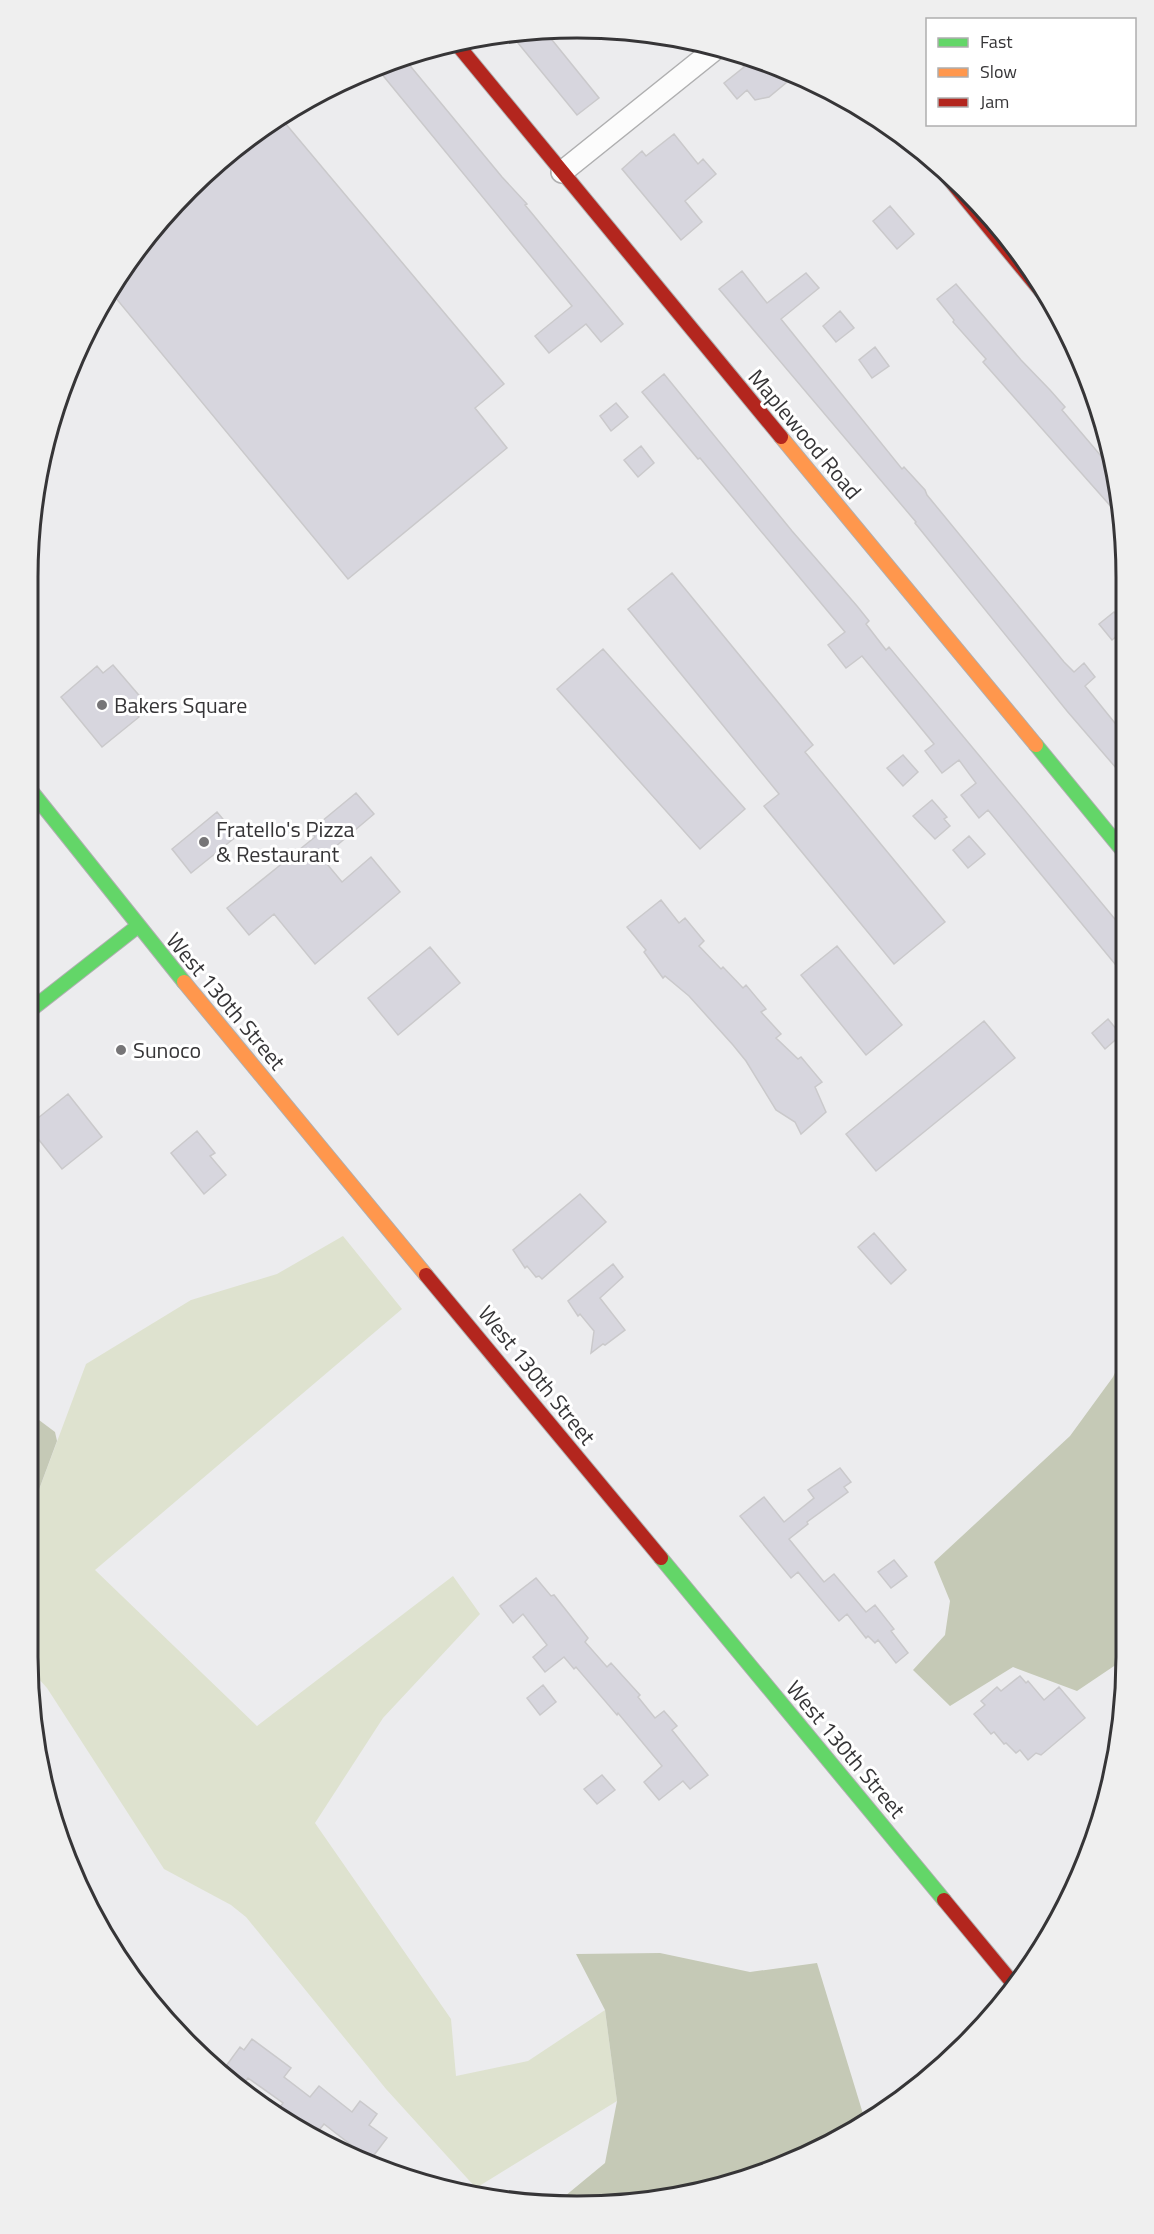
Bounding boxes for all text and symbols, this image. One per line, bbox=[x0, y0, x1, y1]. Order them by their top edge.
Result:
legend bbox=[926, 18, 1136, 126]
text: Fast bbox=[980, 28, 1013, 55]
text: Slow bbox=[980, 58, 1017, 85]
text: Jam bbox=[980, 88, 1009, 115]
street label: Maplewood Road bbox=[740, 361, 870, 507]
place label: Bakers Square bbox=[114, 688, 247, 722]
marker: Bakers Square bbox=[95, 698, 109, 712]
place label: Fratello's Pizza & Restaurant bbox=[216, 812, 354, 871]
marker: Fratello's Pizza & Restaurant bbox=[197, 835, 211, 849]
street label: West 130th Street bbox=[158, 925, 294, 1078]
place label: Sunoco bbox=[133, 1033, 201, 1067]
marker: Sunoco bbox=[114, 1043, 128, 1057]
street label: West 130th Street bbox=[470, 1298, 604, 1452]
street label: West 130th Street bbox=[778, 1673, 914, 1826]

